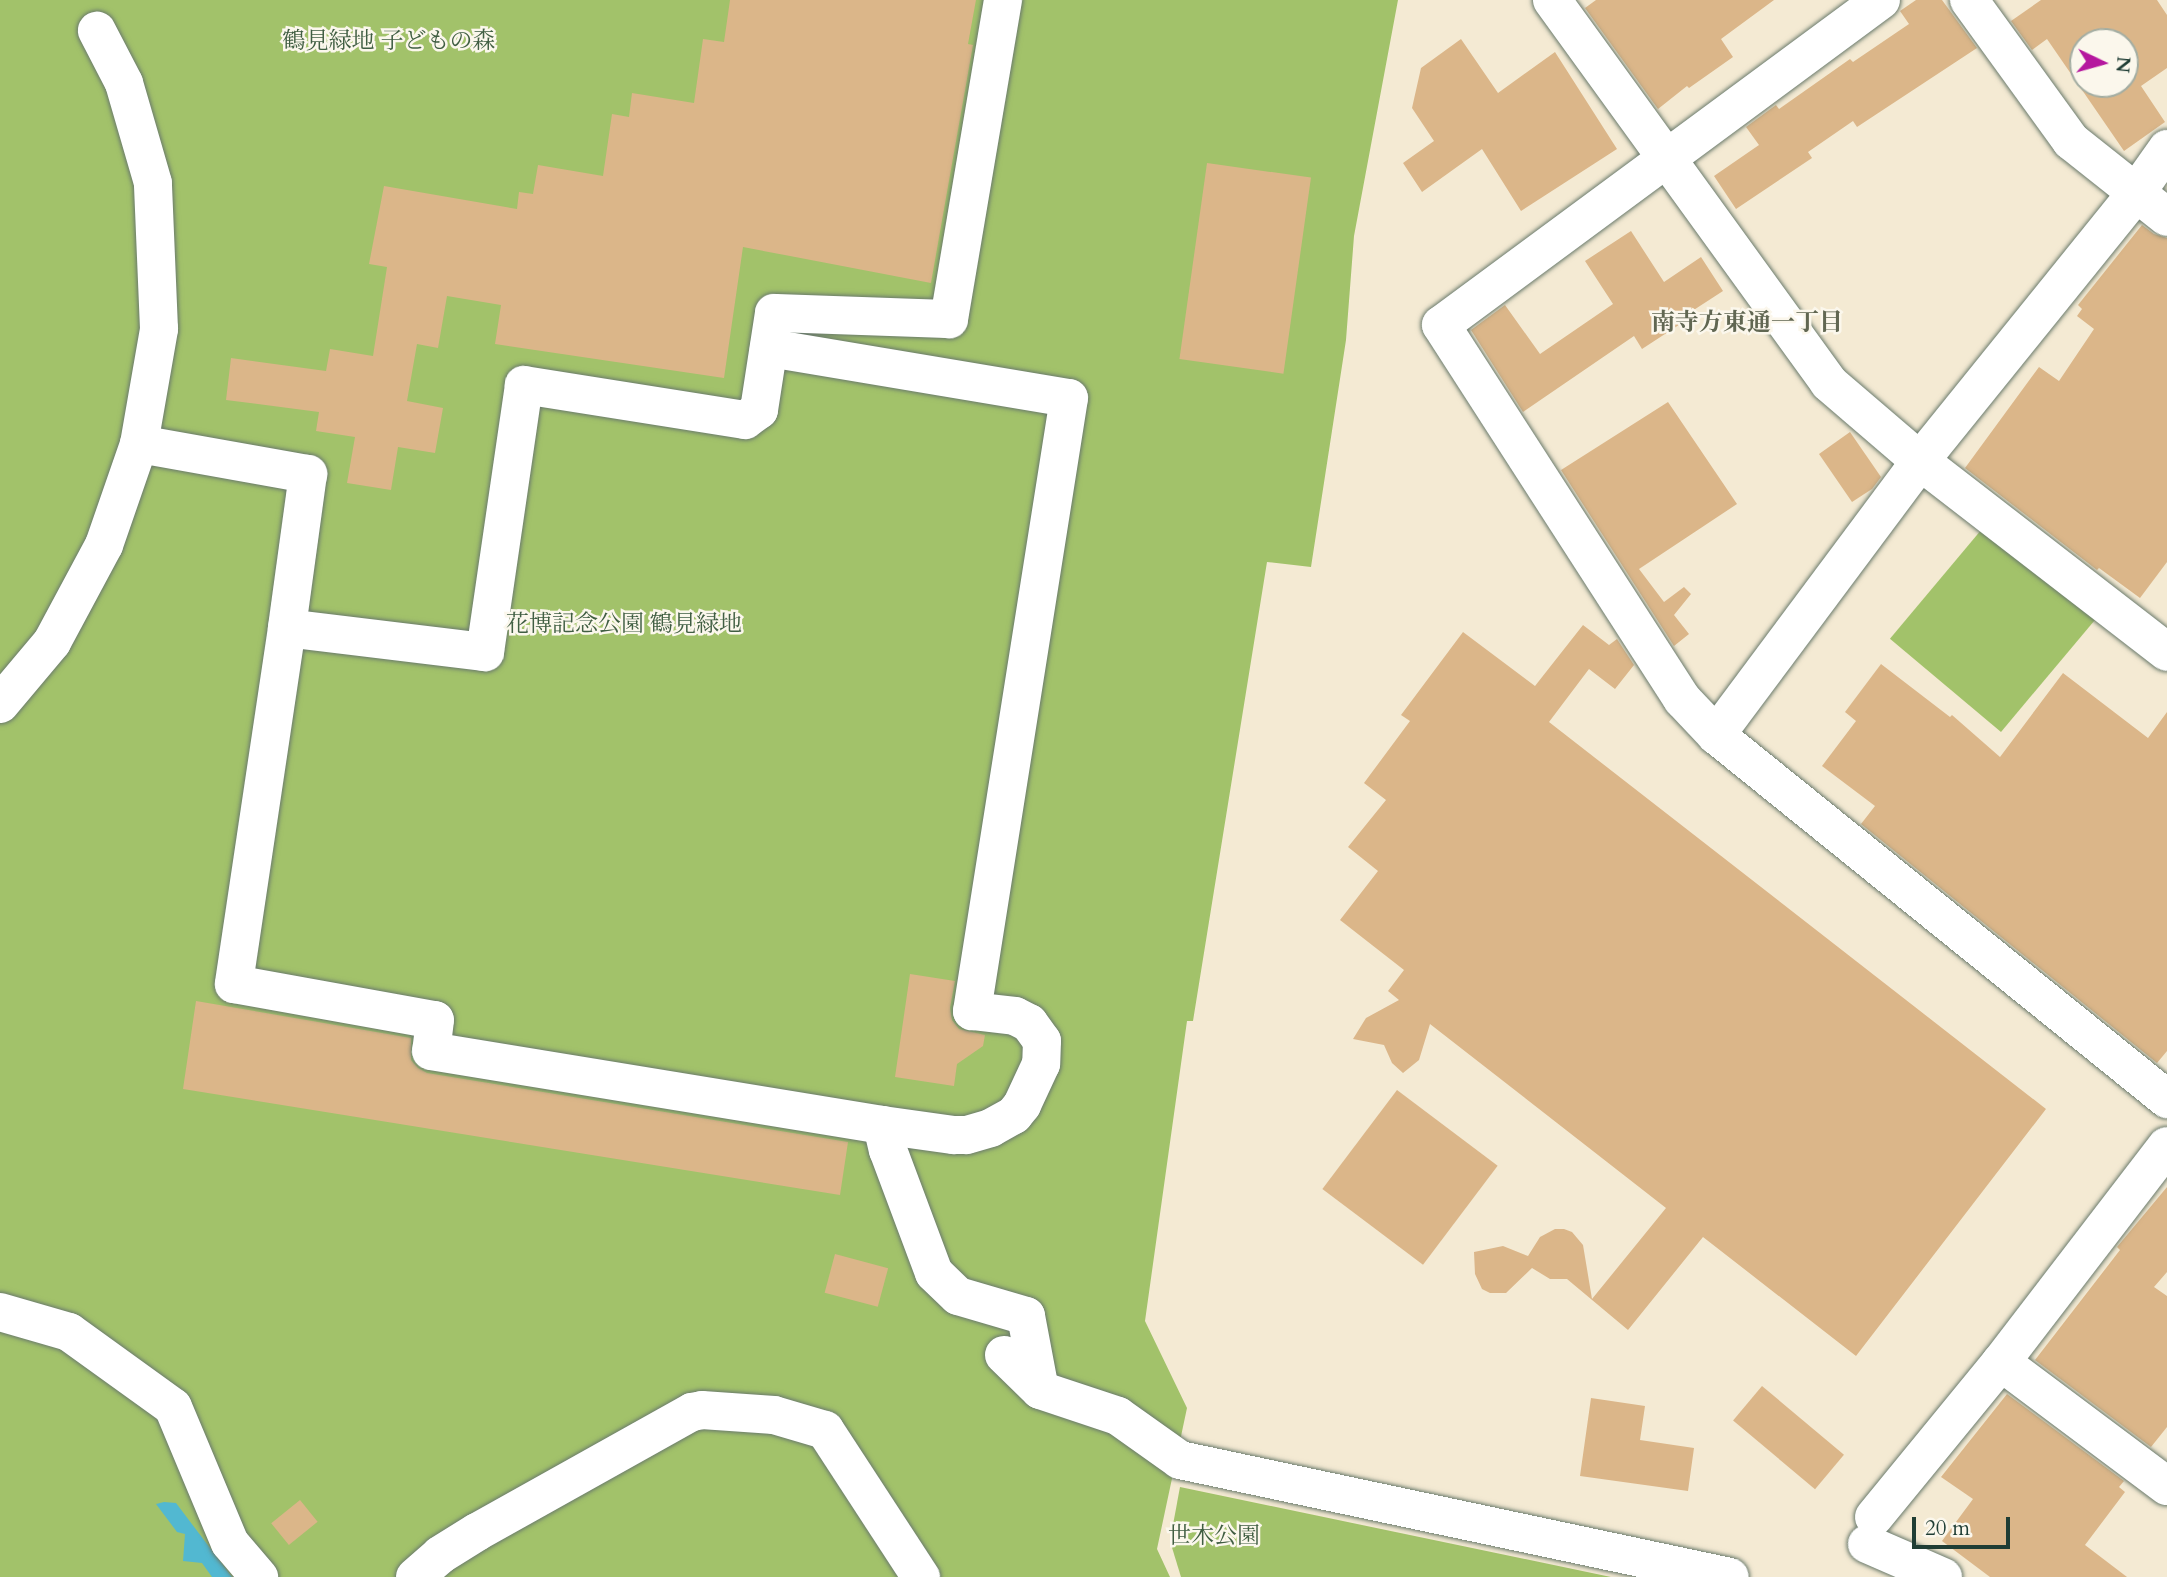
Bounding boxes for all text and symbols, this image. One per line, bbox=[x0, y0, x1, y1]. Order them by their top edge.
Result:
park label: 鶴見緑地 子どもの森 bbox=[282, 27, 496, 55]
north arrow bbox=[2069, 28, 2139, 98]
text: N bbox=[2109, 55, 2137, 74]
district label: 南寺方東通一丁目 bbox=[1651, 309, 1843, 337]
park label: 花博記念公園 鶴見緑地 bbox=[506, 610, 742, 638]
scale bar bbox=[1915, 1504, 2013, 1548]
text: 20 m bbox=[1925, 1514, 1970, 1543]
park label: 世木公園 bbox=[1168, 1522, 1260, 1550]

